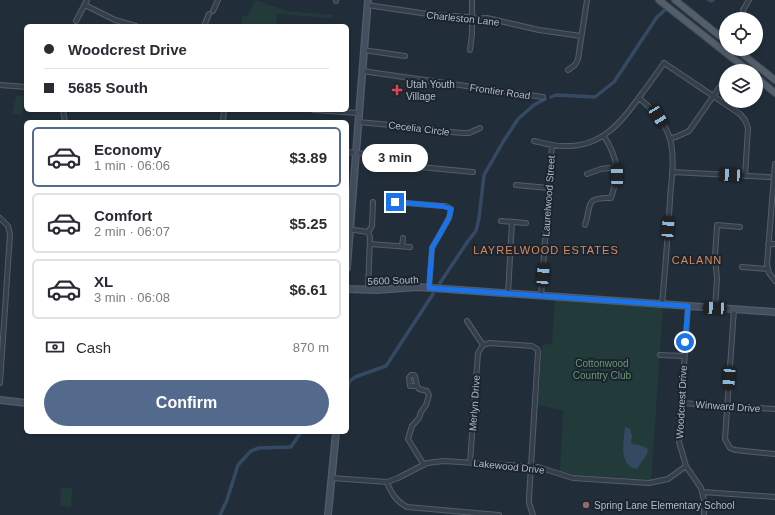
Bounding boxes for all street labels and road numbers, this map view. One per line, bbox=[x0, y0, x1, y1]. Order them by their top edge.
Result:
street label: Charleston Lane bbox=[426, 9, 500, 28]
street label: Frontier Road bbox=[469, 82, 531, 101]
street label: Cecelia Circle bbox=[388, 119, 451, 138]
street label: Laurelwood Street bbox=[540, 155, 557, 237]
street label: 5600 South bbox=[367, 274, 419, 287]
street label: Woodcrest Drive bbox=[674, 364, 689, 439]
street label: Merlyn Drive bbox=[467, 374, 482, 431]
street label: Winward Drive bbox=[695, 399, 761, 414]
street label: Lakewood Drive bbox=[473, 457, 546, 476]

